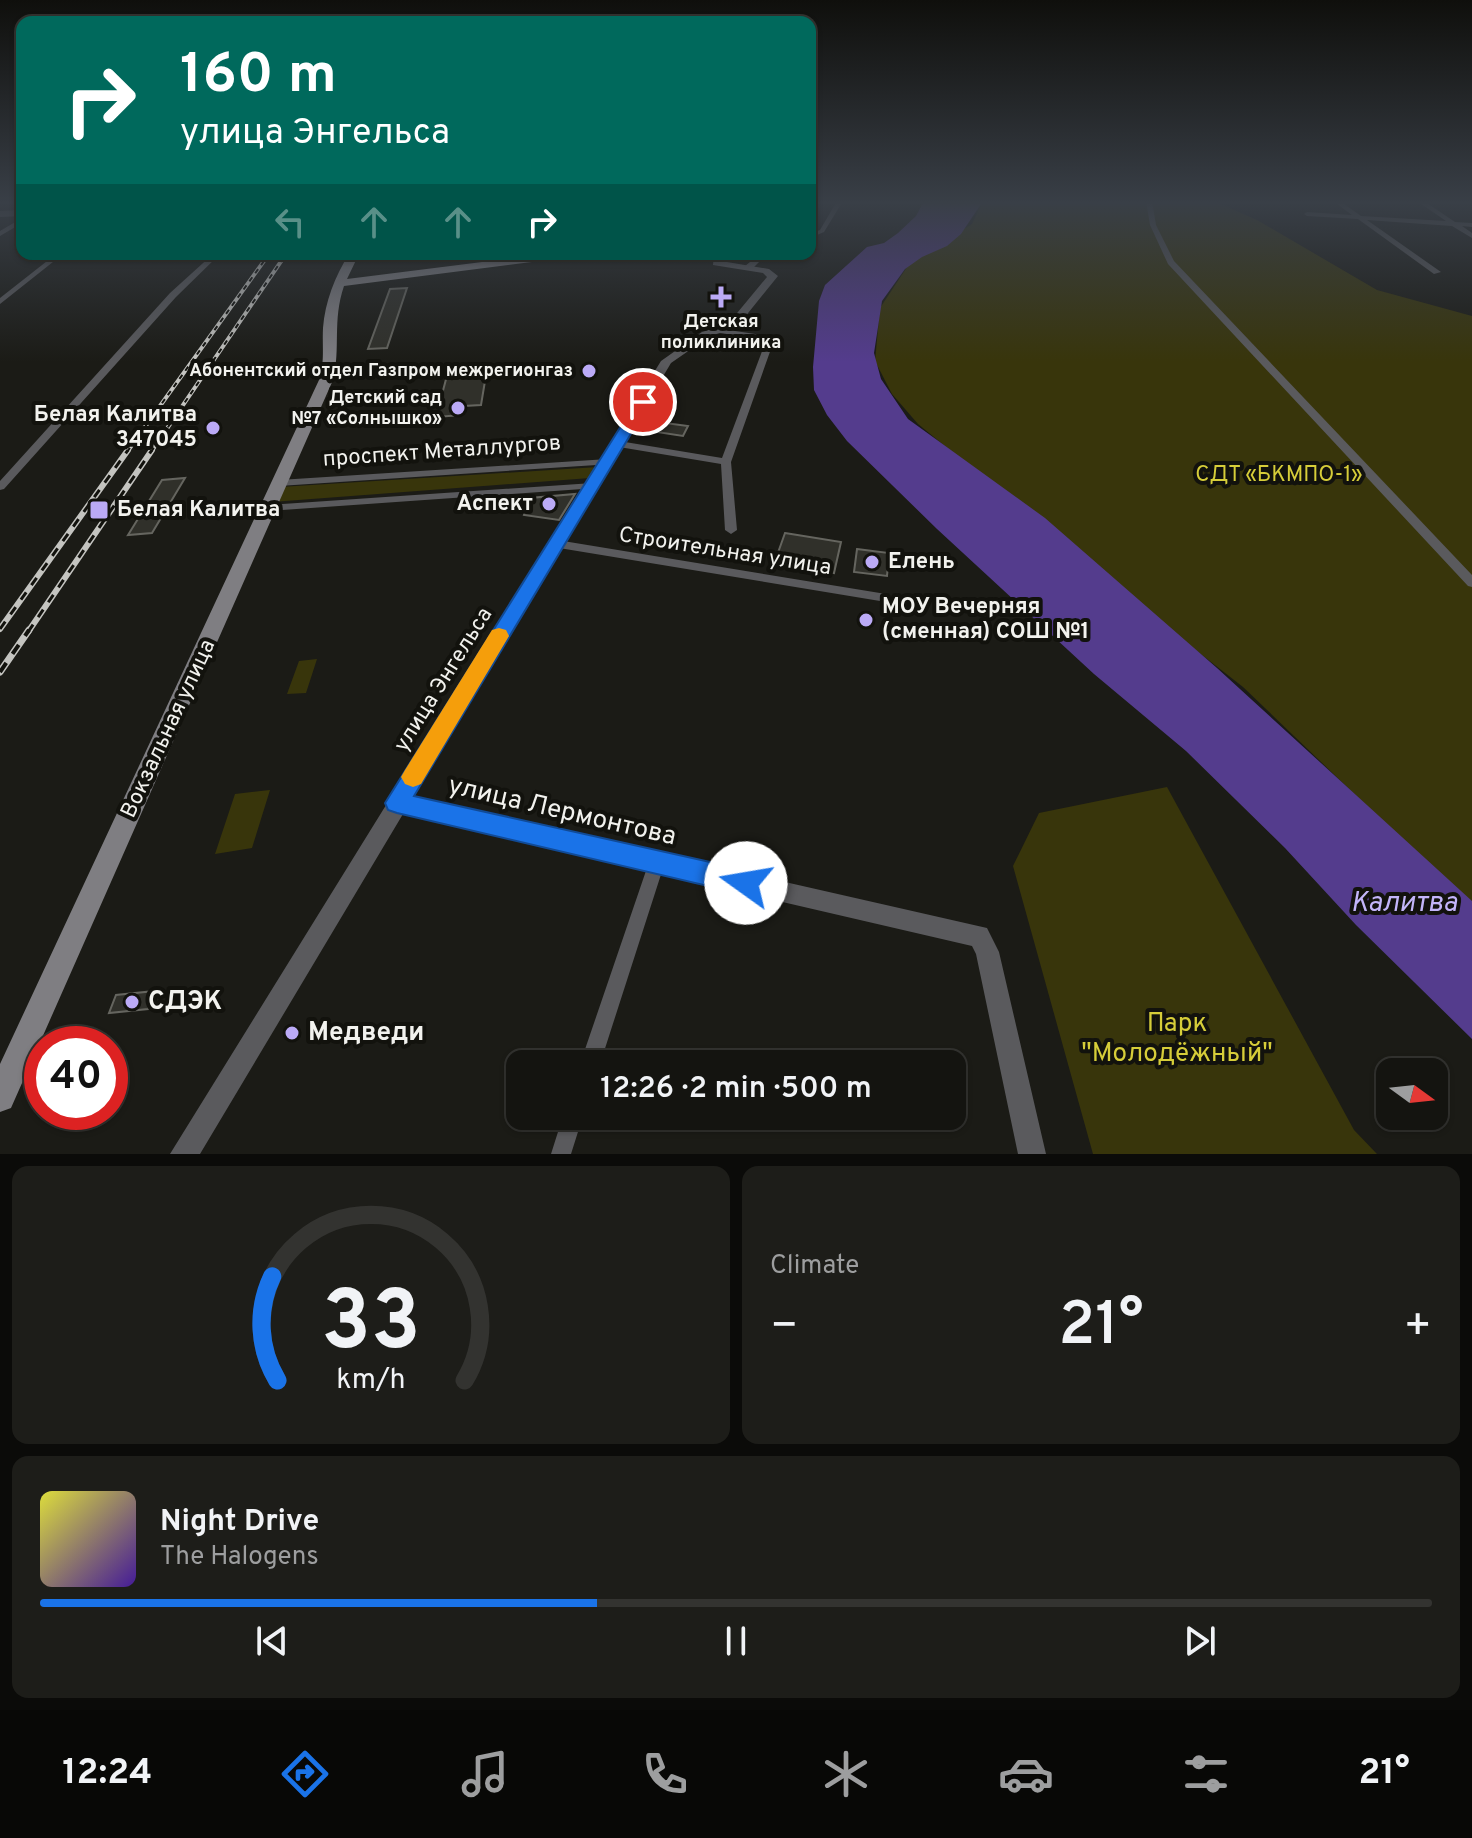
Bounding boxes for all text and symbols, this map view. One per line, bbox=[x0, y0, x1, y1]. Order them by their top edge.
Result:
text: 160 m bbox=[180, 42, 337, 112]
icon: right bbox=[48, 48, 152, 152]
text: улица Энгельса bbox=[180, 111, 450, 157]
icon: left bbox=[268, 200, 312, 244]
icon: ahead bbox=[352, 200, 396, 244]
icon: ahead bbox=[436, 200, 480, 244]
icon: right bbox=[520, 200, 564, 244]
marker: Детская поликлиника bbox=[710, 286, 732, 308]
place label: Детская поликлиника bbox=[661, 311, 781, 355]
place label: Абонентский отдел Газпром межрегионгаз bbox=[189, 360, 573, 383]
marker: Абонентский отдел Газпром межрегионгаз bbox=[580, 362, 598, 380]
pin bbox=[609, 368, 677, 436]
icon: arrive bbox=[621, 380, 665, 424]
place label: Детский сад №7 «Солнышко» bbox=[291, 387, 442, 431]
marker: Детский сад №7 «Солнышко» bbox=[449, 399, 467, 417]
place label: Белая Калитва 347045 bbox=[34, 402, 197, 454]
marker: Белая Калитва 347045 bbox=[204, 419, 222, 437]
street label: проспект Металлургов bbox=[322, 430, 562, 474]
park label: СДТ «БКМПО-1» bbox=[1195, 462, 1363, 489]
place label: Аспект bbox=[457, 491, 533, 518]
marker: Аспект bbox=[540, 495, 558, 513]
place label: Белая Калитва bbox=[117, 497, 280, 524]
marker: Белая Калитва bbox=[88, 499, 110, 521]
street label: Строительная улица bbox=[617, 522, 833, 582]
place label: Елень bbox=[888, 549, 955, 576]
marker: Елень bbox=[863, 553, 881, 571]
place label: МОУ Вечерняя (сменная) СОШ №1 bbox=[882, 594, 1089, 646]
street label: улица Энгельса bbox=[389, 603, 499, 757]
marker: МОУ Вечерняя (сменная) СОШ №1 bbox=[857, 611, 875, 629]
street label: Вокзальная улица bbox=[116, 635, 222, 823]
street label: улица Лермонтова bbox=[445, 770, 679, 854]
position arrow bbox=[704, 841, 788, 925]
water label: Калитва bbox=[1351, 886, 1458, 922]
place label: СДЭК bbox=[148, 986, 222, 1019]
marker: СДЭК bbox=[123, 993, 141, 1011]
park label: Парк "Молодёжный" bbox=[1081, 1008, 1273, 1071]
place label: Медведи bbox=[308, 1017, 424, 1050]
marker: Медведи bbox=[283, 1024, 301, 1042]
speed limit sign: 40 bbox=[24, 1026, 128, 1130]
north arrow bbox=[1376, 1058, 1448, 1130]
map controls bbox=[1376, 1058, 1448, 1130]
text: 12:26 · 2 min · 500 m bbox=[600, 1071, 872, 1108]
text: Climate bbox=[770, 1250, 859, 1283]
text: 33 bbox=[321, 1274, 421, 1379]
text: 21° bbox=[1059, 1290, 1144, 1366]
text: − bbox=[770, 1300, 798, 1356]
text: + bbox=[1404, 1300, 1432, 1356]
text: km/h bbox=[336, 1363, 406, 1399]
text: Night Drive bbox=[160, 1504, 319, 1541]
text: The Halogens bbox=[160, 1541, 319, 1574]
icon: previous bbox=[250, 1619, 294, 1663]
icon: pause bbox=[714, 1619, 758, 1663]
icon: next bbox=[1178, 1619, 1222, 1663]
icon: directions bbox=[277, 1746, 333, 1802]
icon: music bbox=[457, 1746, 513, 1802]
icon: phone bbox=[637, 1746, 693, 1802]
icon: climate bbox=[818, 1746, 874, 1802]
icon: car bbox=[998, 1746, 1054, 1802]
icon: filters bbox=[1178, 1746, 1234, 1802]
text: 12:24 bbox=[62, 1751, 152, 1797]
text: 21° bbox=[1358, 1751, 1410, 1797]

